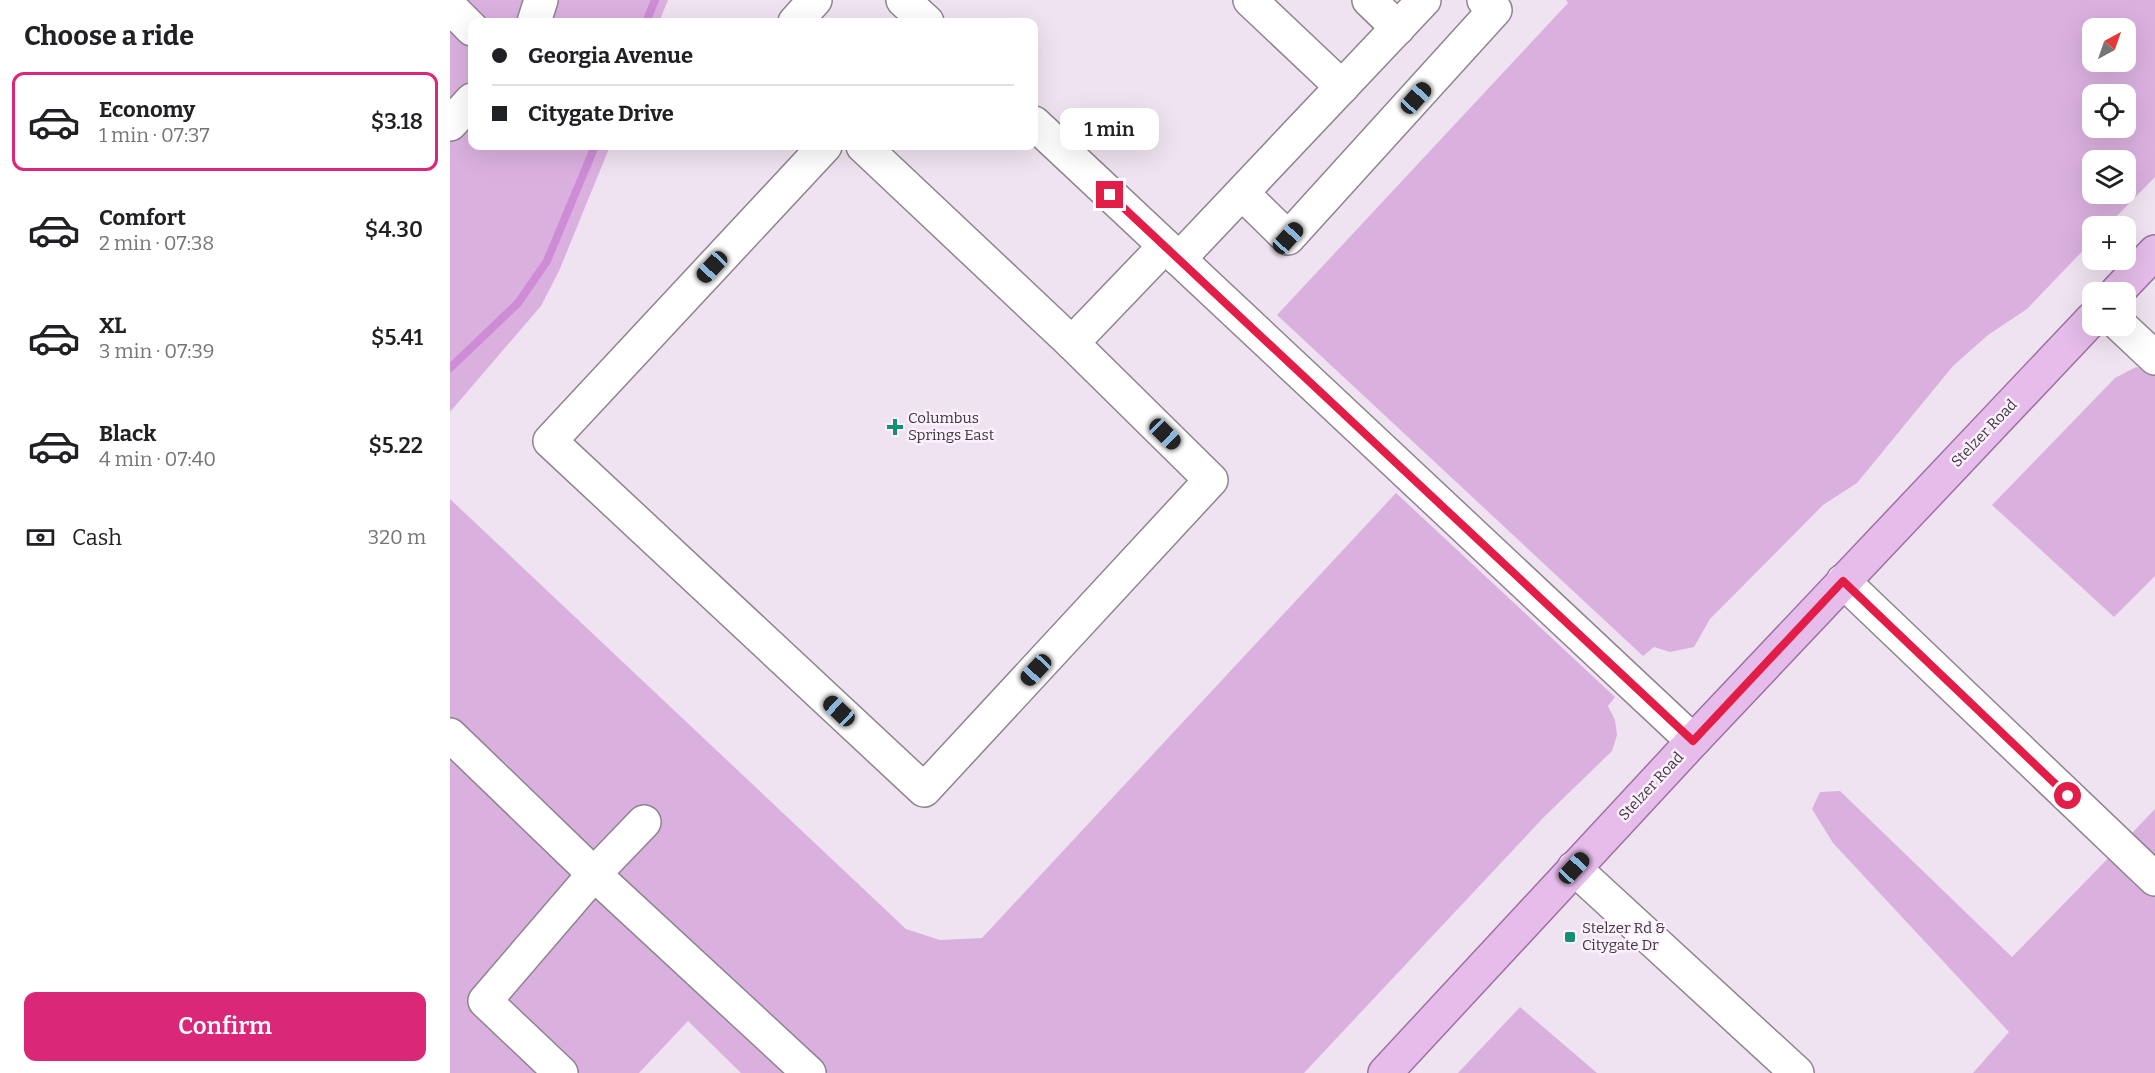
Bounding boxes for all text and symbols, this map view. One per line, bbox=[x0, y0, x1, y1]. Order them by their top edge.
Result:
north arrow bbox=[2082, 18, 2136, 72]
map controls bbox=[2082, 18, 2136, 336]
text: Choose a ride bbox=[24, 20, 194, 52]
text: Georgia Avenue bbox=[528, 42, 693, 69]
car bbox=[1397, 79, 1435, 117]
button: locate bbox=[2082, 84, 2136, 138]
icon: car bbox=[27, 95, 81, 149]
text: Economy bbox=[99, 96, 195, 123]
text: Citygate Drive bbox=[528, 100, 674, 127]
text: $3.18 bbox=[371, 108, 423, 135]
callout: 1 min bbox=[1060, 108, 1160, 150]
text: 1 min bbox=[1084, 117, 1135, 141]
text: 1 min · 07:37 bbox=[99, 123, 210, 147]
button: layers bbox=[2082, 150, 2136, 204]
route end bbox=[1096, 181, 1123, 208]
icon: car bbox=[27, 203, 81, 257]
text: Comfort bbox=[99, 204, 186, 231]
text: $4.30 bbox=[365, 216, 423, 243]
button: + bbox=[2082, 216, 2136, 270]
car bbox=[1269, 219, 1307, 257]
text: 2 min · 07:38 bbox=[99, 231, 214, 255]
car bbox=[693, 248, 731, 286]
button: − bbox=[2082, 282, 2136, 336]
icon: car bbox=[27, 311, 81, 365]
text: XL bbox=[99, 312, 126, 339]
text: $5.41 bbox=[371, 324, 423, 351]
text: 3 min · 07:39 bbox=[99, 339, 215, 363]
street label: Stelzer Road bbox=[1947, 395, 2021, 471]
place label: Columbus Springs East bbox=[908, 409, 995, 444]
car bbox=[1146, 415, 1184, 453]
marker: Columbus Springs East bbox=[886, 418, 904, 436]
icon: car bbox=[27, 419, 81, 473]
text: Black bbox=[99, 420, 156, 447]
text: $5.22 bbox=[368, 432, 423, 459]
text: 4 min · 07:40 bbox=[99, 447, 216, 471]
icon: cash bbox=[24, 521, 57, 554]
text: Cash bbox=[72, 524, 122, 551]
text: 320 m bbox=[368, 525, 426, 549]
car bbox=[1017, 651, 1055, 689]
car bbox=[820, 692, 858, 730]
street label: Stelzer Road bbox=[1615, 748, 1687, 824]
route start bbox=[2054, 782, 2081, 809]
car bbox=[1555, 849, 1593, 887]
place label: Stelzer Rd & Citygate Dr bbox=[1582, 919, 1665, 954]
marker: Stelzer Rd & Citygate Dr bbox=[1563, 930, 1577, 944]
button: Confirm bbox=[24, 992, 426, 1061]

